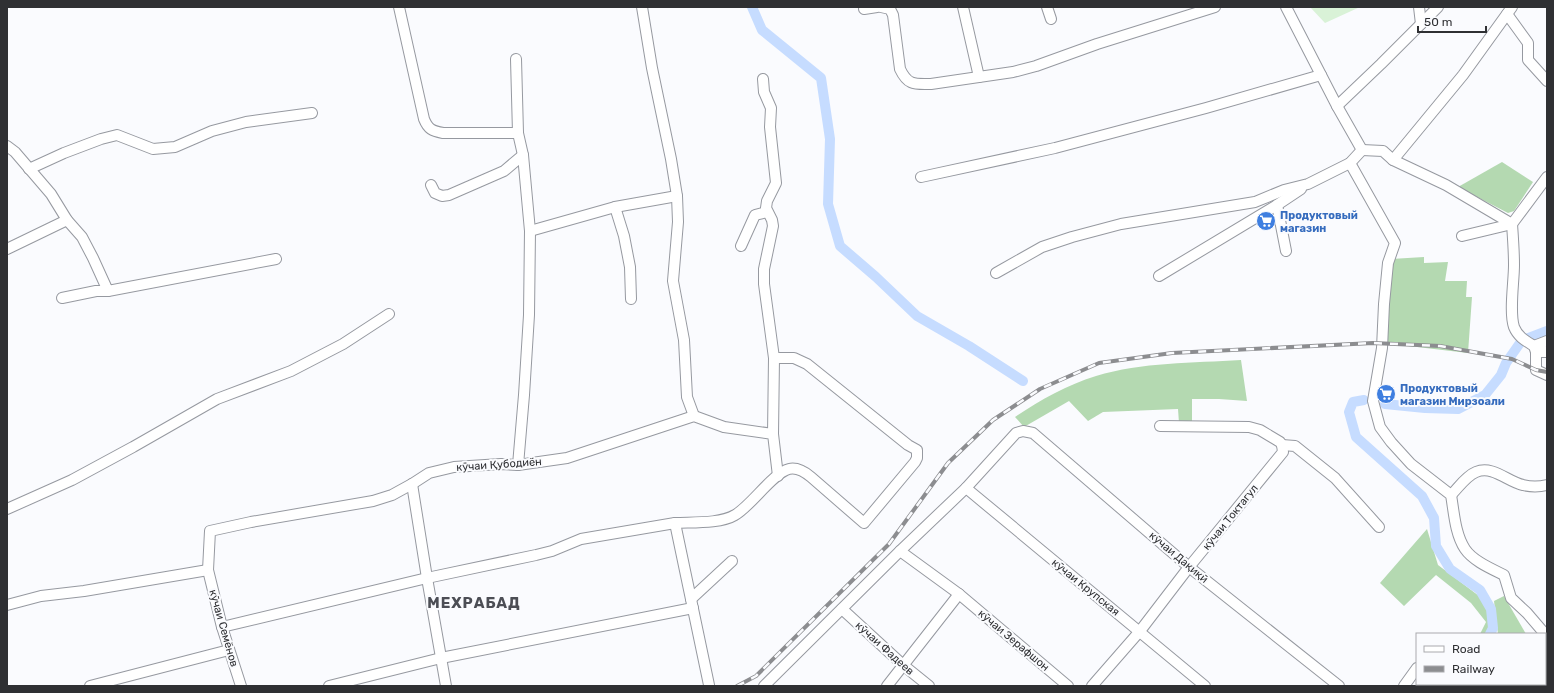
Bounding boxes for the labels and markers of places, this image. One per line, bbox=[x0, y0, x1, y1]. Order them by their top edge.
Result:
place label: Продуктовый магазин bbox=[1280, 209, 1358, 235]
supermarket icon: Продуктовый магазин bbox=[1255, 210, 1277, 232]
place label: Продуктовый магазин Мирзоали bbox=[1400, 382, 1505, 408]
supermarket icon: Продуктовый магазин Мирзоали bbox=[1375, 383, 1397, 405]

